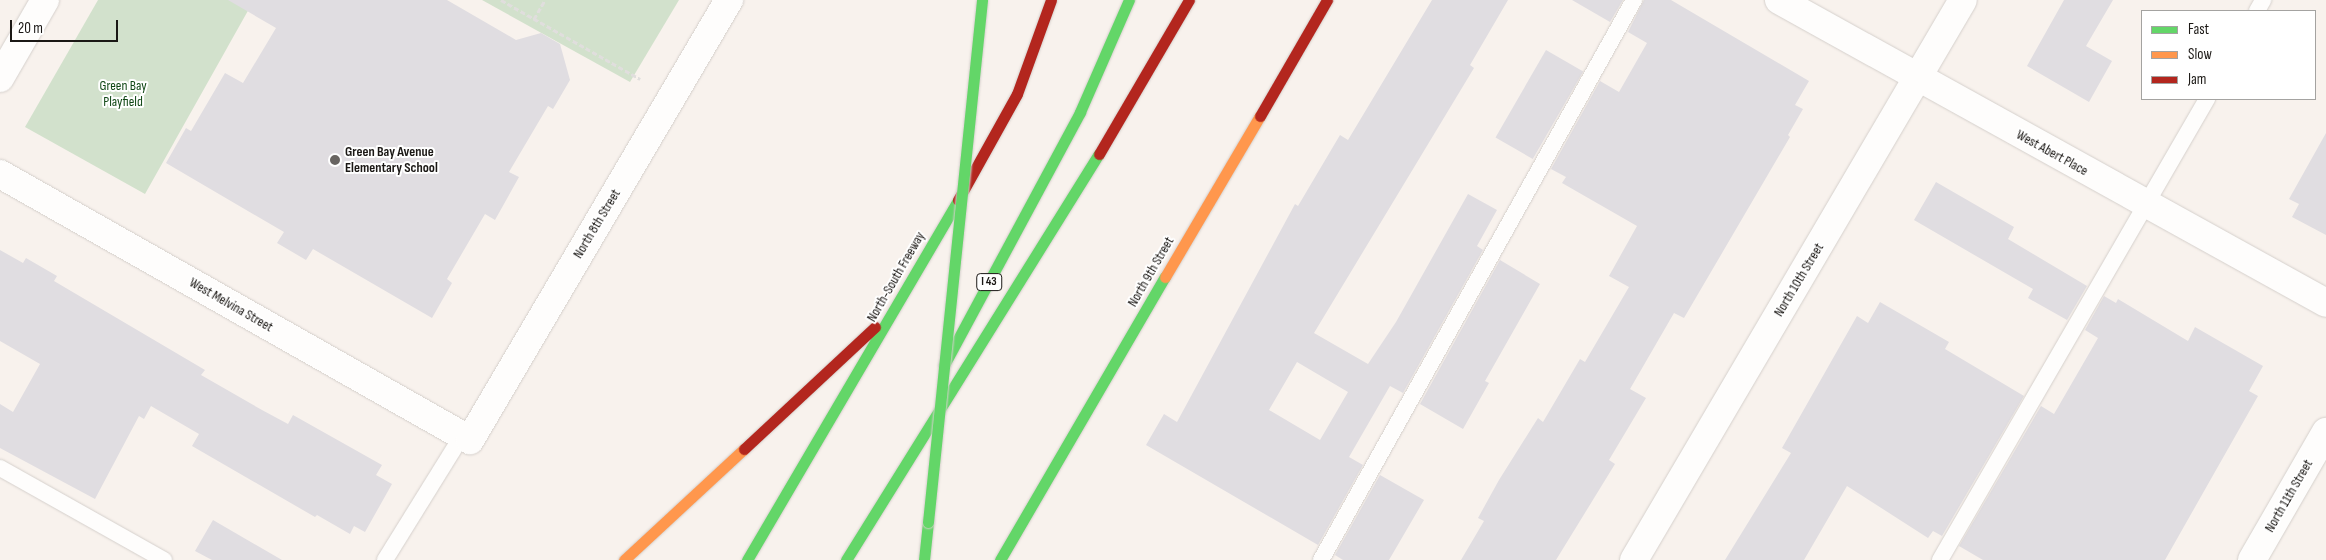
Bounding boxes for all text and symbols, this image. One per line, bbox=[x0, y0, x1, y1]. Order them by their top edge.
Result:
scale bar bbox=[12, 10, 120, 42]
legend bbox=[2141, 10, 2316, 100]
text: 20 m bbox=[18, 19, 43, 38]
text: Fast bbox=[2188, 20, 2209, 39]
text: Slow bbox=[2188, 45, 2212, 64]
text: Jam bbox=[2188, 70, 2206, 89]
park label: Green Bay Playfield bbox=[99, 78, 147, 110]
street label: West Abert Place bbox=[2013, 126, 2091, 180]
place label: Green Bay Avenue Elementary School bbox=[345, 144, 438, 176]
marker: Green Bay Avenue Elementary School bbox=[329, 154, 341, 166]
street label: North 8th Street bbox=[570, 186, 624, 262]
street label: North-South Freeway bbox=[863, 229, 929, 325]
street label: North 9th Street bbox=[1124, 234, 1178, 310]
street label: North 10th Street bbox=[1770, 240, 1828, 320]
road number: I 43 bbox=[975, 272, 1003, 292]
street label: West Melvina Street bbox=[186, 274, 276, 336]
street label: North 11th Street bbox=[2261, 457, 2317, 535]

